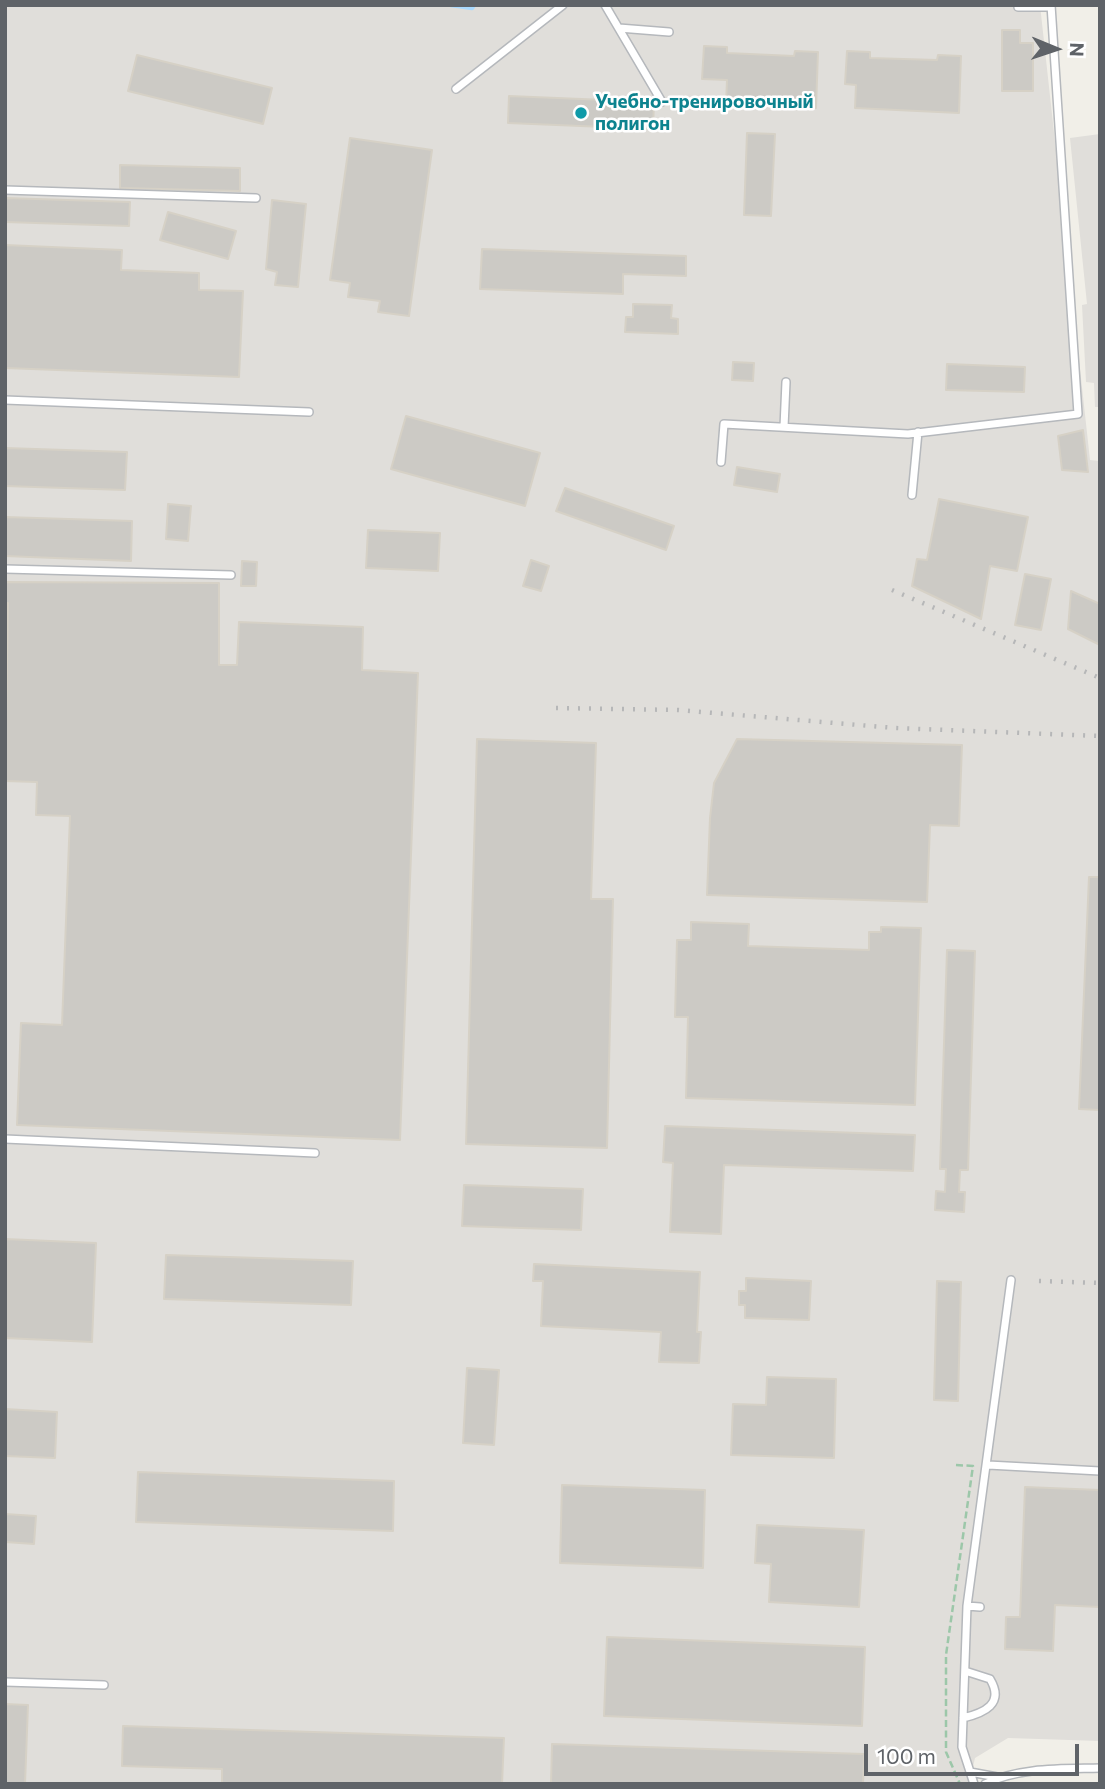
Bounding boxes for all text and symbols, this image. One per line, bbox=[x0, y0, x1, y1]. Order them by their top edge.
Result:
north arrow bbox=[1021, 14, 1091, 84]
text: N bbox=[1066, 42, 1089, 57]
place label: Учебно-тренировочный полигон bbox=[595, 91, 814, 135]
marker: Учебно-тренировочный полигон bbox=[573, 105, 589, 121]
scale bar bbox=[867, 1730, 1082, 1774]
text: 100 m bbox=[877, 1743, 936, 1768]

